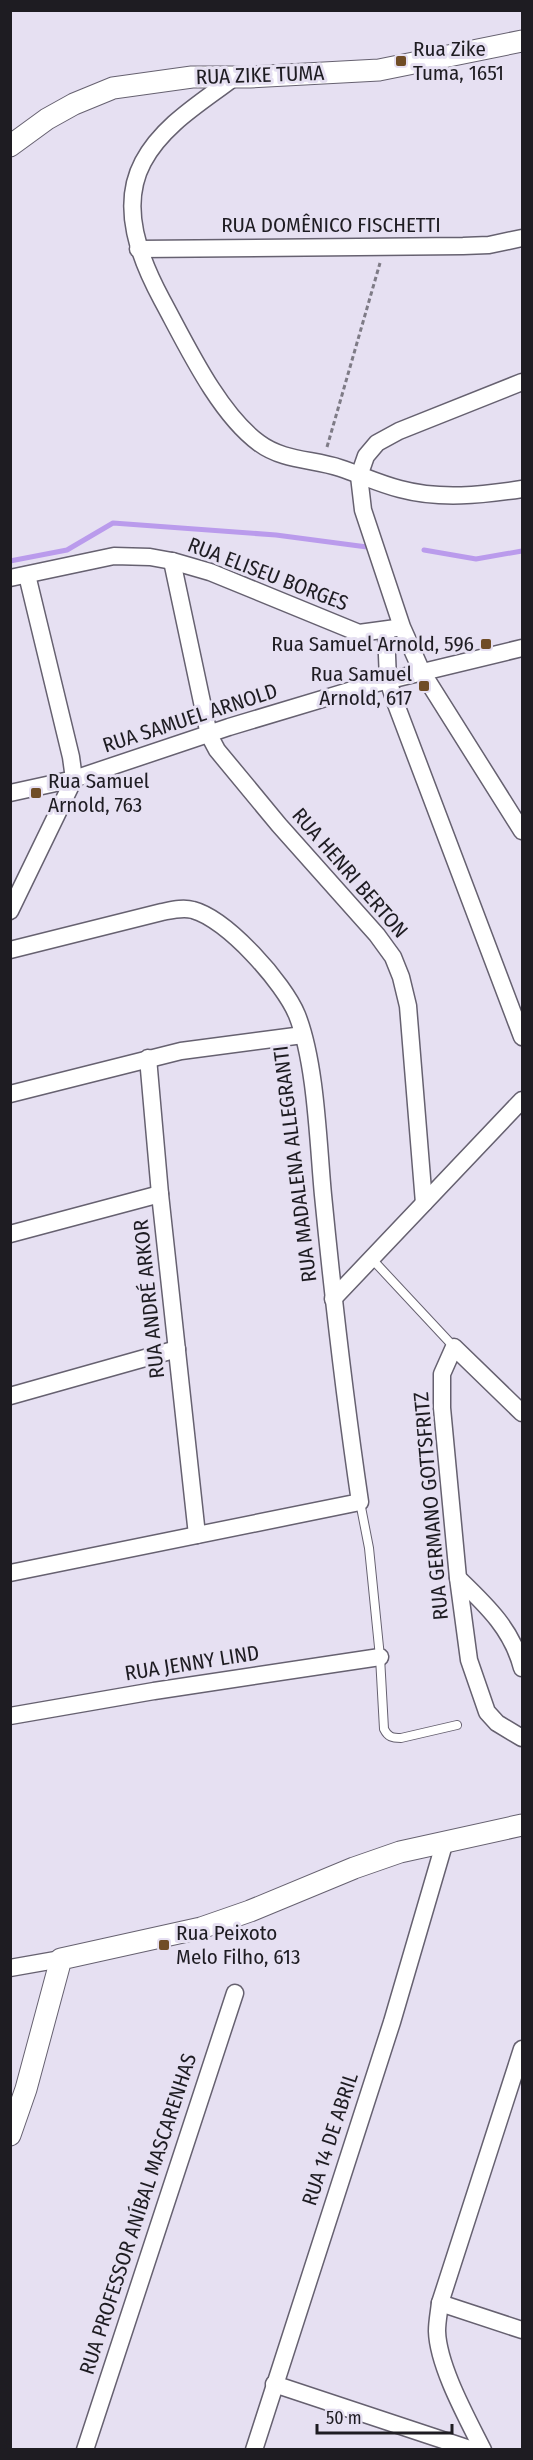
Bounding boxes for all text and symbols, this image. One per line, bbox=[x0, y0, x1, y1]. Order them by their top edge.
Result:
place label: Rua Zike Tuma, 1651 bbox=[413, 36, 504, 86]
marker: Rua Zike Tuma, 1651 bbox=[394, 54, 408, 68]
street label: RUA ZIKE TUMA bbox=[195, 60, 325, 90]
street label: RUA DOMÊNICO FISCHETTI bbox=[221, 212, 441, 238]
street label: RUA ELISEU BORGES bbox=[184, 531, 352, 617]
place label: Rua Samuel Arnold, 596 bbox=[271, 631, 474, 657]
marker: Rua Samuel Arnold, 596 bbox=[479, 637, 493, 651]
place label: Rua Samuel Arnold, 617 bbox=[311, 661, 412, 711]
street label: RUA SAMUEL ARNOLD bbox=[99, 678, 281, 758]
marker: Rua Samuel Arnold, 617 bbox=[417, 679, 431, 693]
place label: Rua Samuel Arnold, 763 bbox=[48, 768, 150, 818]
marker: Rua Samuel Arnold, 763 bbox=[29, 786, 43, 800]
street label: RUA HENRI BERTON bbox=[286, 803, 414, 943]
street label: RUA MADALENA ALLEGRANTI bbox=[268, 1044, 322, 1284]
street label: RUA ANDRÉ ARKOR bbox=[128, 1218, 170, 1380]
street label: RUA GERMANO GOTTSFRITZ bbox=[408, 1391, 454, 1621]
street label: RUA JENNY LIND bbox=[123, 1640, 261, 1686]
place label: Rua Peixoto Melo Filho, 613 bbox=[176, 1920, 300, 1970]
marker: Rua Peixoto Melo Filho, 613 bbox=[157, 1938, 171, 1952]
street label: RUA PROFESSOR ANÍBAL MASCARENHAS bbox=[74, 2050, 202, 2378]
street label: RUA 14 DE ABRIL bbox=[296, 2068, 364, 2209]
scale bar bbox=[317, 2397, 452, 2435]
text: 50 m bbox=[326, 2407, 362, 2429]

